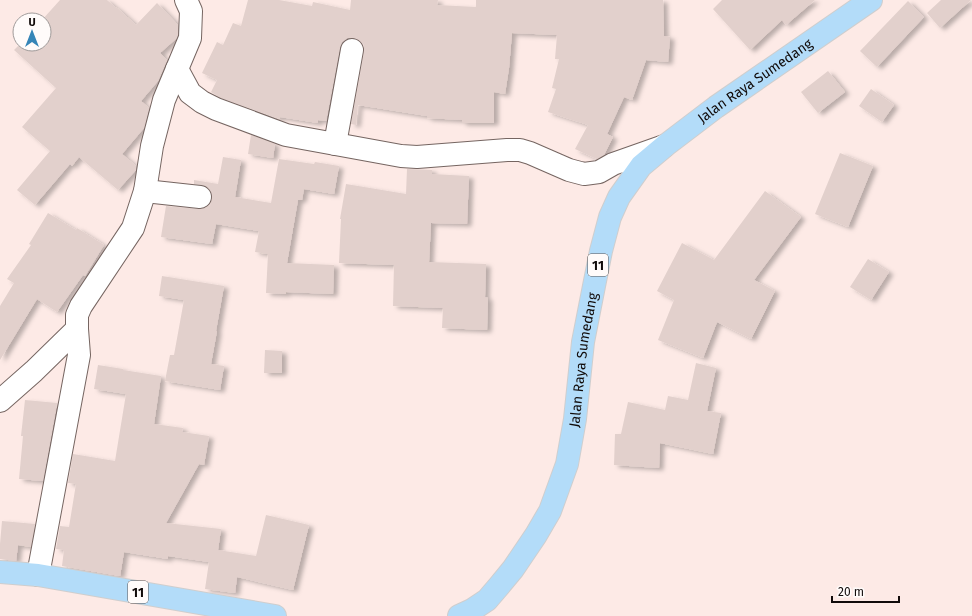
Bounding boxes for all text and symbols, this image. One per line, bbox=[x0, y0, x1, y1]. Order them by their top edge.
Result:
north arrow bbox=[12, 12, 52, 52]
text: U bbox=[28, 16, 36, 29]
street label: Jalan Raya Sumedang bbox=[694, 35, 816, 127]
road number: 11 bbox=[588, 254, 608, 276]
street label: Jalan Raya Sumedang bbox=[566, 290, 602, 429]
scale bar bbox=[832, 578, 899, 604]
road number: 11 bbox=[128, 581, 148, 603]
text: 20 m bbox=[838, 585, 864, 599]

